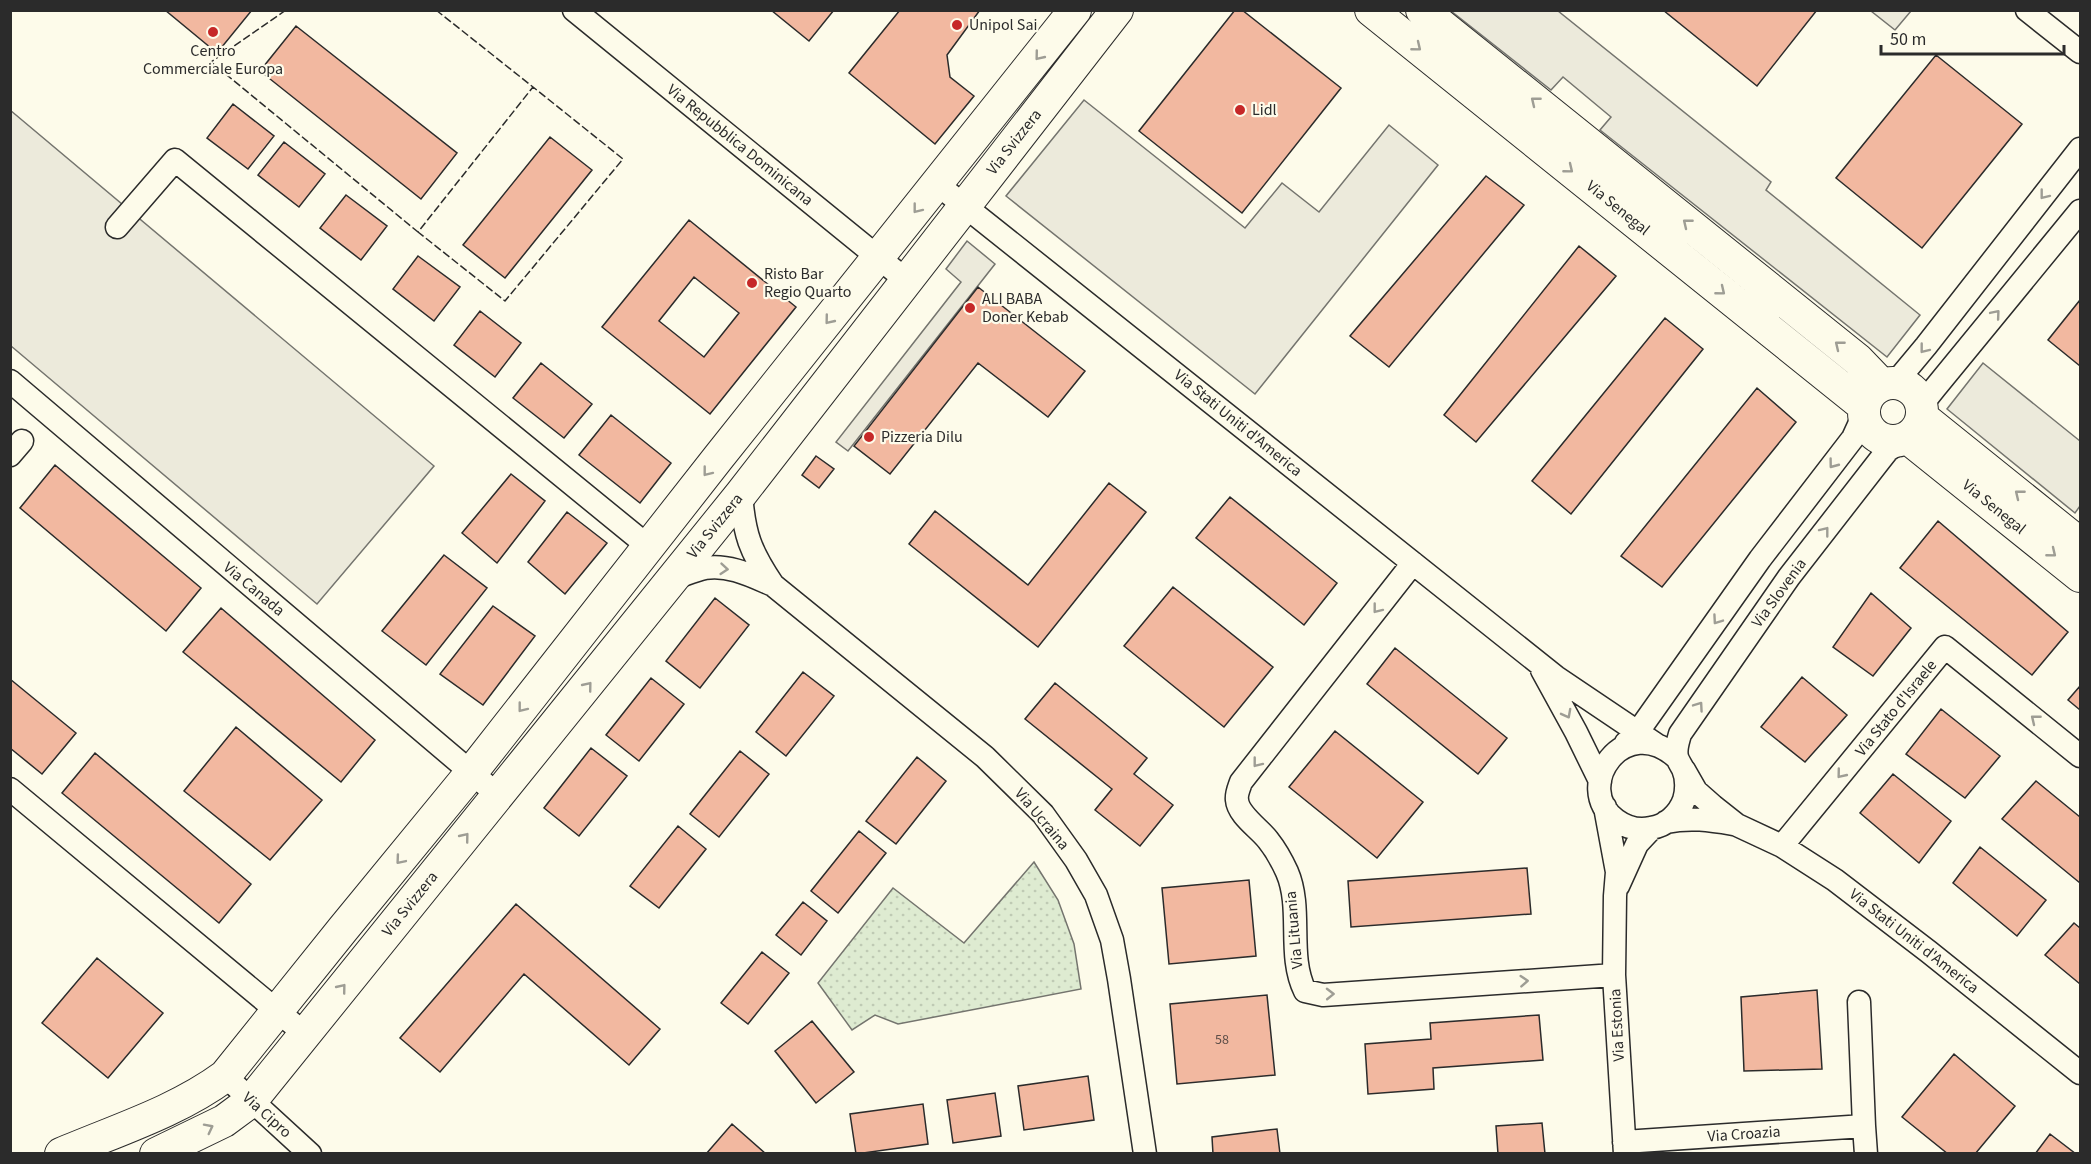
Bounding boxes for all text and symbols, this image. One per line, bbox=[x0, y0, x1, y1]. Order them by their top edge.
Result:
place label: Unipol Sai bbox=[969, 14, 1037, 36]
marker: Unipol Sai bbox=[950, 18, 964, 32]
scale bar bbox=[1881, 18, 2064, 56]
marker: Centro Commerciale Europa bbox=[206, 25, 220, 39]
text: 50 m bbox=[1890, 27, 1926, 52]
place label: Centro Commerciale Europa bbox=[143, 40, 283, 80]
one-way arrow bbox=[1410, 40, 1421, 51]
one-way arrow bbox=[1035, 49, 1046, 60]
street label: Via Repubblica Dominicana bbox=[662, 79, 818, 211]
one-way arrow bbox=[1531, 98, 1542, 109]
place label: Lidl bbox=[1252, 99, 1277, 121]
marker: Lidl bbox=[1233, 103, 1247, 117]
street label: Via Svizzera bbox=[981, 104, 1047, 180]
one-way arrow bbox=[1562, 162, 1573, 173]
street label: Via Senegal bbox=[1581, 175, 1655, 241]
one-way arrow bbox=[2041, 189, 2052, 200]
one-way arrow bbox=[914, 202, 925, 213]
one-way arrow bbox=[1683, 219, 1694, 230]
place label: Risto Bar Regio Quarto bbox=[764, 263, 851, 303]
marker: Risto Bar Regio Quarto bbox=[745, 276, 759, 290]
one-way arrow bbox=[1714, 284, 1725, 295]
place label: ALI BABA Doner Kebab bbox=[982, 288, 1069, 328]
marker: ALI BABA Doner Kebab bbox=[963, 301, 977, 315]
one-way arrow bbox=[1988, 310, 1999, 321]
one-way arrow bbox=[825, 313, 836, 324]
one-way arrow bbox=[1835, 341, 1846, 352]
one-way arrow bbox=[1920, 342, 1931, 353]
street label: Via Stati Uniti d'America bbox=[1169, 364, 1307, 482]
place label: Pizzeria Dilu bbox=[881, 426, 963, 448]
marker: Pizzeria Dilu bbox=[862, 430, 876, 444]
one-way arrow bbox=[1830, 457, 1841, 468]
one-way arrow bbox=[704, 465, 715, 476]
street label: Via Senegal bbox=[1957, 474, 2031, 540]
street label: Via Svizzera bbox=[682, 489, 748, 563]
one-way arrow bbox=[2014, 491, 2025, 502]
one-way arrow bbox=[1817, 526, 1828, 537]
one-way arrow bbox=[2045, 546, 2056, 557]
street label: Via Slovenia bbox=[1746, 554, 1812, 632]
street label: Via Canada bbox=[218, 557, 290, 621]
one-way arrow bbox=[719, 562, 729, 575]
one-way arrow bbox=[1374, 603, 1385, 614]
one-way arrow bbox=[1713, 614, 1724, 625]
street label: Via Stato d'Israele bbox=[1850, 655, 1942, 761]
one-way arrow bbox=[580, 681, 591, 692]
one-way arrow bbox=[519, 701, 530, 712]
one-way arrow bbox=[1692, 702, 1703, 713]
one-way arrow bbox=[1560, 708, 1571, 719]
one-way arrow bbox=[2031, 716, 2042, 727]
one-way arrow bbox=[1253, 756, 1264, 767]
one-way arrow bbox=[1838, 768, 1849, 779]
street label: Via Ucraina bbox=[1009, 783, 1075, 855]
one-way arrow bbox=[458, 833, 469, 844]
one-way arrow bbox=[396, 853, 407, 864]
street label: Via Svizzera bbox=[377, 867, 443, 941]
street label: Via Stati Uniti d'America bbox=[1845, 883, 1983, 999]
street label: Via Lituania bbox=[1280, 890, 1308, 970]
one-way arrow bbox=[1519, 975, 1529, 988]
one-way arrow bbox=[334, 984, 345, 995]
one-way arrow bbox=[1325, 988, 1334, 1001]
street label: Via Estonia bbox=[1604, 988, 1630, 1062]
house number: 58 bbox=[1215, 1030, 1229, 1050]
street label: Via Cipro bbox=[238, 1087, 296, 1143]
street label: Via Croazia bbox=[1707, 1120, 1781, 1148]
one-way arrow bbox=[203, 1124, 214, 1136]

